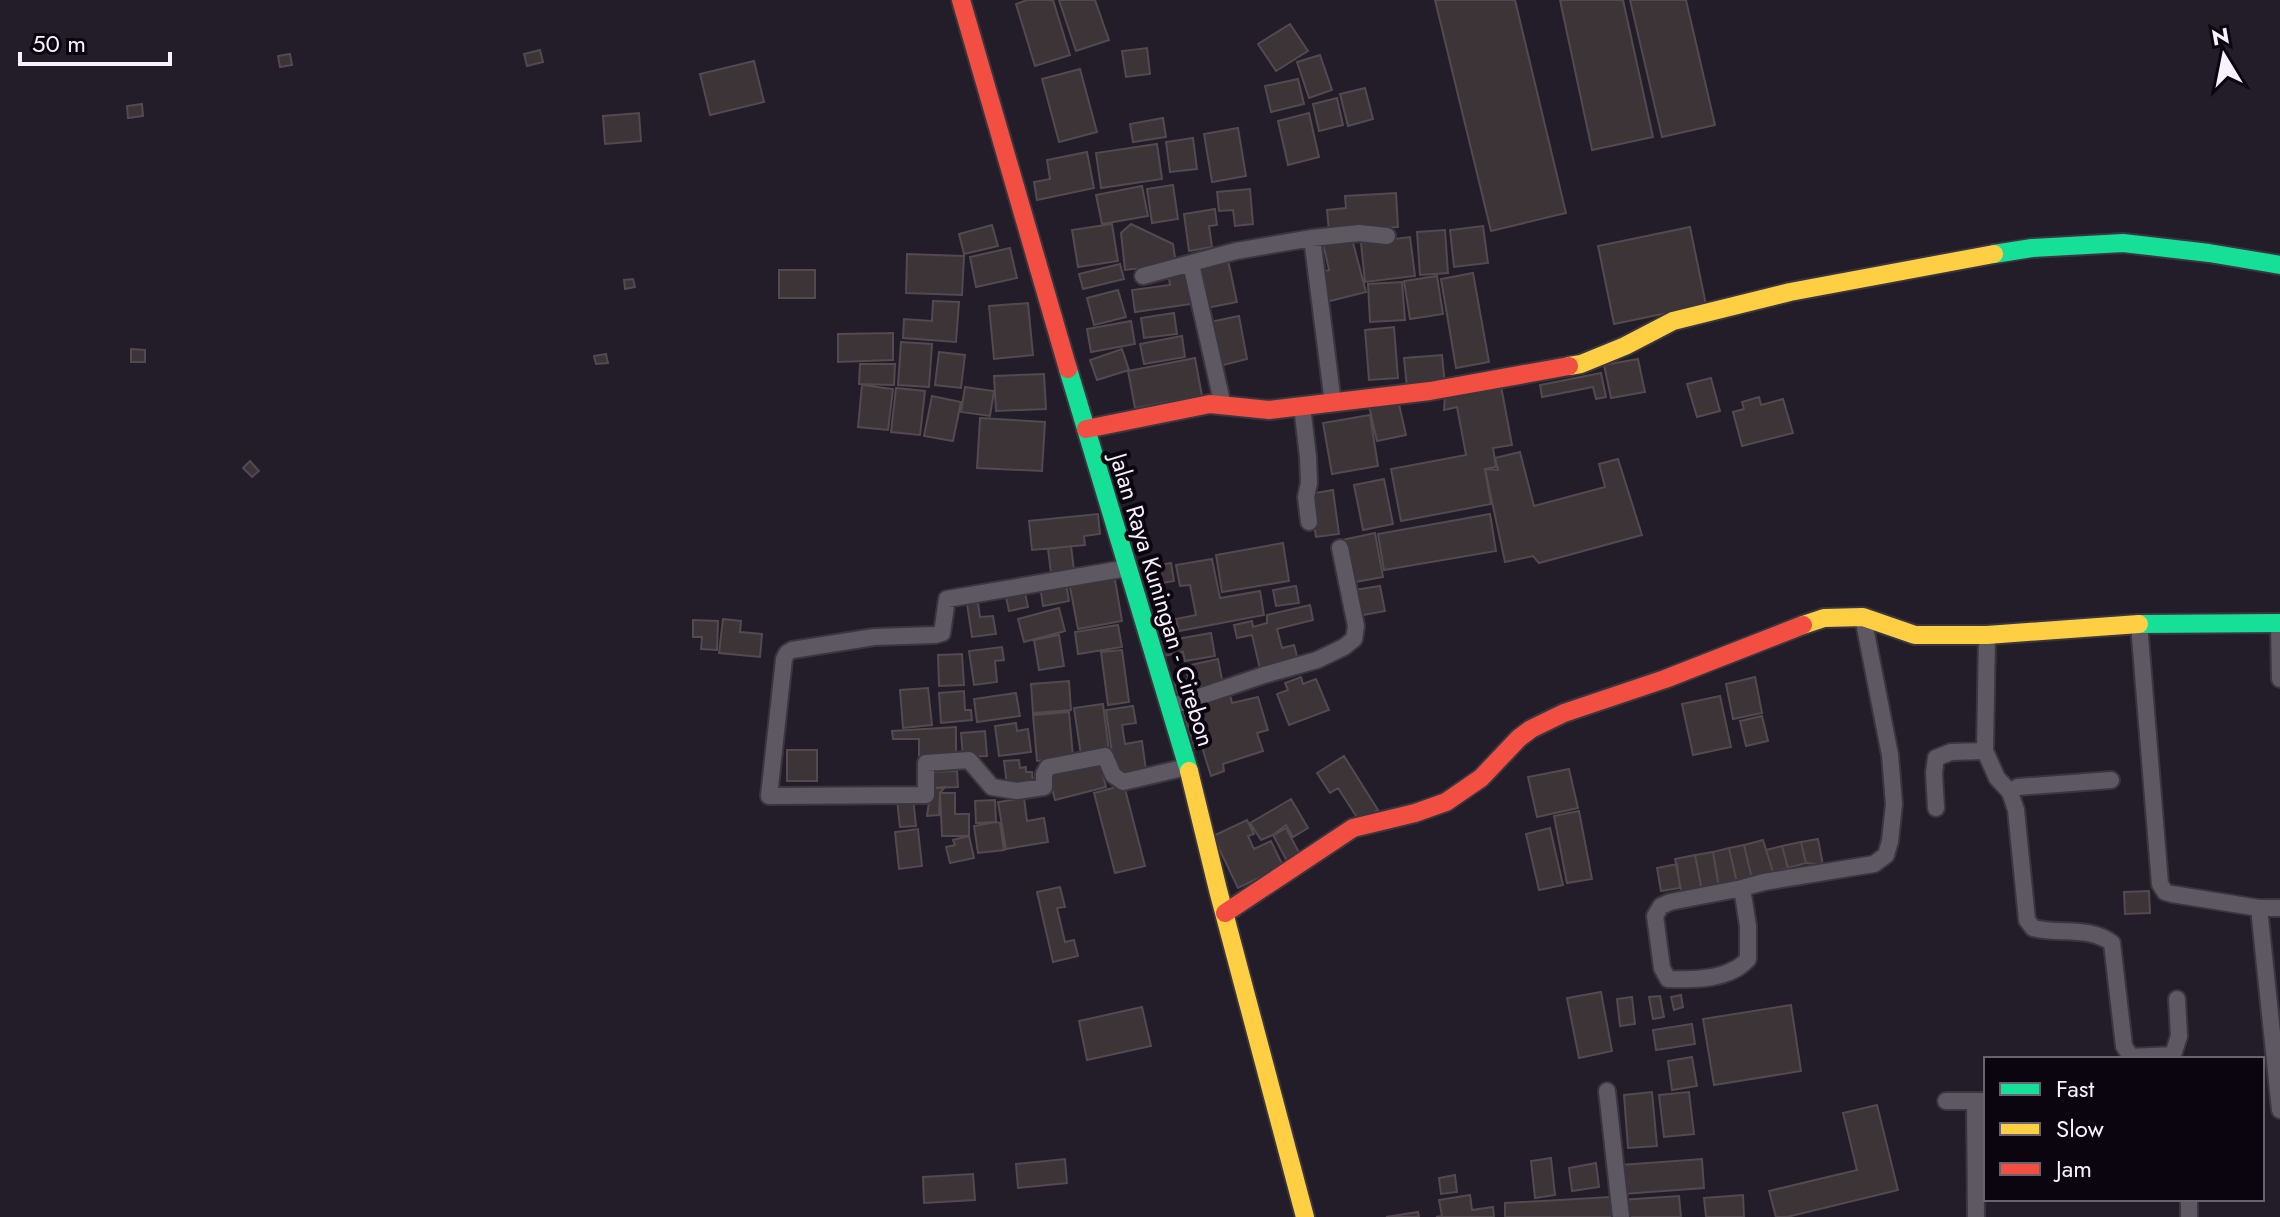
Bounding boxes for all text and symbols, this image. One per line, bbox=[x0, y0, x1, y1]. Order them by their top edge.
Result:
scale bar bbox=[20, 16, 170, 66]
north arrow bbox=[2184, 16, 2264, 96]
text: N bbox=[2209, 19, 2232, 54]
text: 50 m bbox=[32, 26, 86, 61]
street label: Jalan Raya Kuningan - Cirebon bbox=[1100, 446, 1224, 751]
legend bbox=[1984, 1057, 2264, 1201]
text: Fast bbox=[2056, 1071, 2094, 1106]
text: Slow bbox=[2056, 1111, 2104, 1146]
text: Jam bbox=[2053, 1151, 2092, 1186]

